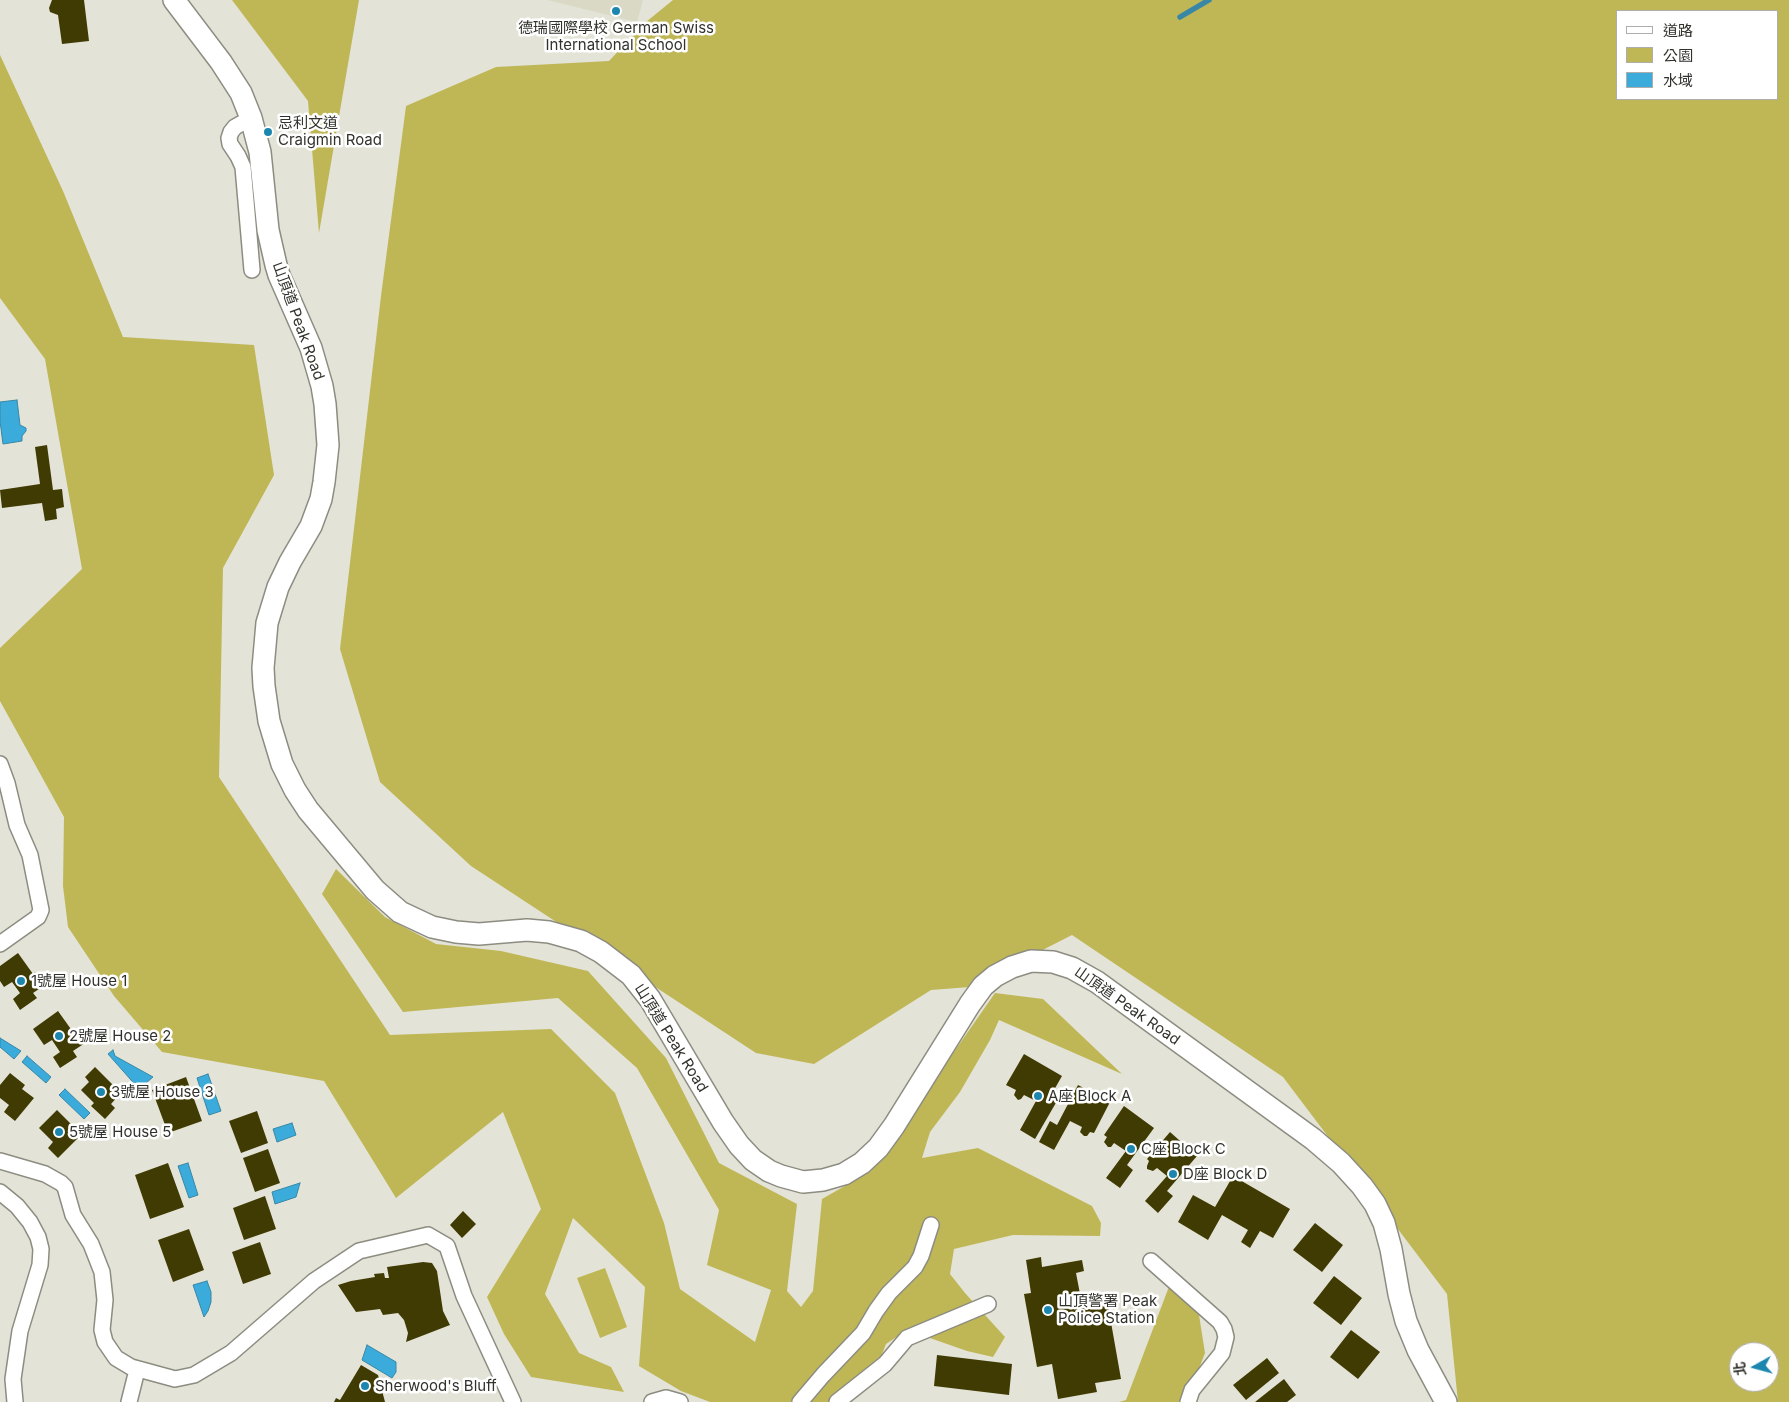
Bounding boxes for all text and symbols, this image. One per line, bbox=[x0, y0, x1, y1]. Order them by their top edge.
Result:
marker: 德瑞國際學校 German Swiss International School bbox=[610, 5, 622, 17]
legend bbox=[1616, 10, 1779, 100]
place label: 德瑞國際學校 German Swiss International School bbox=[518, 19, 714, 54]
text: 道路 bbox=[1663, 21, 1693, 40]
text: 公園 bbox=[1663, 46, 1693, 65]
text: 水域 bbox=[1663, 71, 1693, 90]
place label: 忌利文道 Craigmin Road bbox=[278, 114, 382, 149]
marker: 忌利文道 Craigmin Road bbox=[262, 126, 274, 138]
street label: 山頂道 Peak Road bbox=[268, 259, 328, 383]
street label: 山頂道 Peak Road bbox=[1071, 963, 1183, 1049]
place label: 1號屋 House 1 bbox=[31, 972, 127, 990]
marker: 1號屋 House 1 bbox=[15, 975, 27, 987]
street label: 山頂道 Peak Road bbox=[630, 980, 712, 1096]
place label: 2號屋 House 2 bbox=[69, 1027, 171, 1045]
marker: 2號屋 House 2 bbox=[53, 1030, 65, 1042]
place label: 3號屋 House 3 bbox=[111, 1083, 214, 1101]
marker: 3號屋 House 3 bbox=[95, 1086, 107, 1098]
place label: A座 Block A bbox=[1048, 1087, 1131, 1105]
marker: A座 Block A bbox=[1032, 1090, 1044, 1102]
place label: 5號屋 House 5 bbox=[69, 1123, 171, 1141]
marker: 5號屋 House 5 bbox=[53, 1126, 65, 1138]
place label: C座 Block C bbox=[1141, 1140, 1226, 1158]
marker: C座 Block C bbox=[1125, 1143, 1137, 1155]
place label: D座 Block D bbox=[1183, 1165, 1267, 1183]
marker: D座 Block D bbox=[1167, 1168, 1179, 1180]
place label: 山頂警署 Peak Police Station bbox=[1058, 1292, 1157, 1327]
marker: 山頂警署 Peak Police Station bbox=[1042, 1304, 1054, 1316]
north arrow bbox=[1729, 1342, 1779, 1392]
text: 北 bbox=[1730, 1361, 1749, 1377]
place label: Sherwood's Bluff bbox=[375, 1377, 497, 1395]
marker: Sherwood's Bluff bbox=[359, 1380, 371, 1392]

